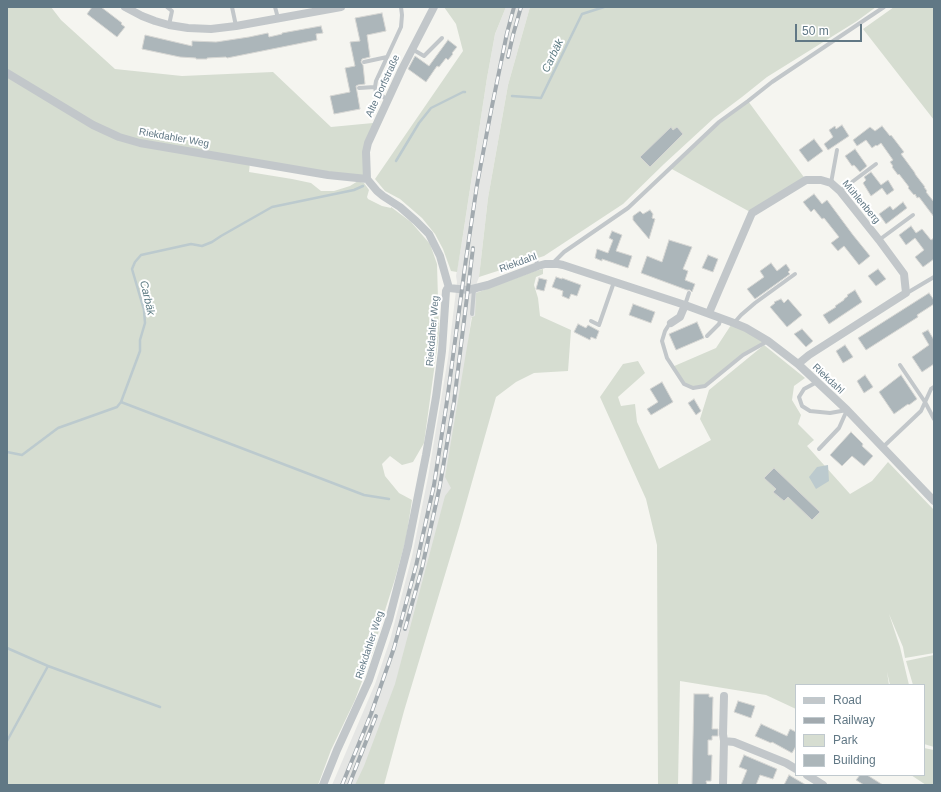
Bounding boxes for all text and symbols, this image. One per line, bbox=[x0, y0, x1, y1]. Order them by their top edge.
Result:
scale bar bbox=[797, 16, 864, 42]
text: 50 m bbox=[802, 24, 829, 38]
water label: Carbäk bbox=[539, 37, 567, 75]
street label: Alte Dorfstraße bbox=[363, 53, 403, 119]
street label: Riekdahler Weg bbox=[138, 126, 210, 150]
street label: Mühlenberg bbox=[839, 178, 883, 226]
street label: Riekdahl bbox=[498, 251, 538, 275]
water label: Carbäk bbox=[137, 279, 157, 317]
street label: Riekdahler Weg bbox=[424, 295, 442, 367]
street label: Riekdahl bbox=[810, 361, 846, 397]
street label: Riekdahler Weg bbox=[353, 609, 387, 681]
legend bbox=[795, 684, 925, 776]
text: Road bbox=[833, 693, 862, 707]
text: Railway bbox=[833, 713, 875, 727]
text: Park bbox=[833, 733, 858, 747]
text: Building bbox=[833, 753, 876, 767]

